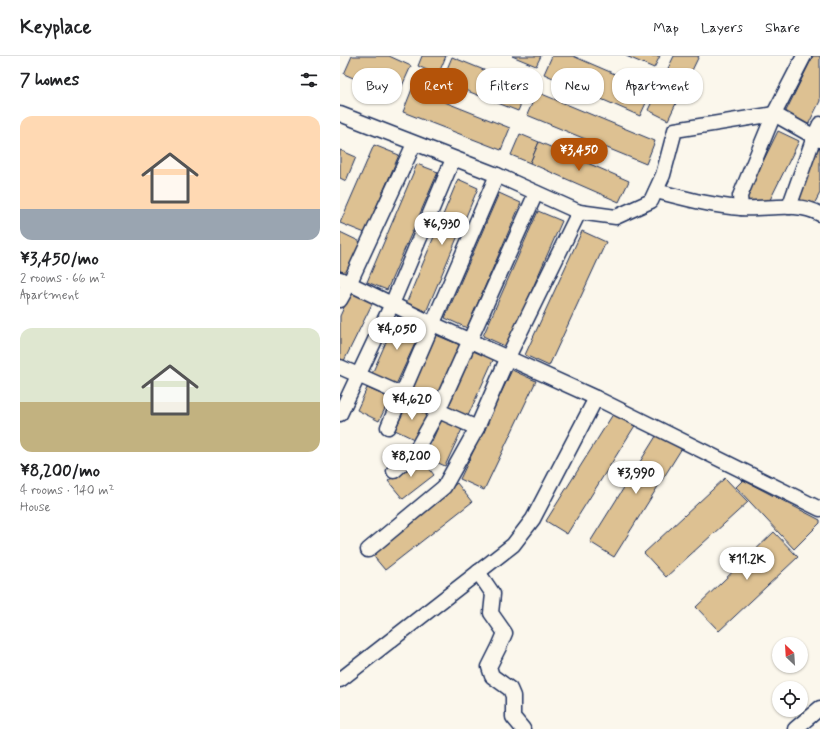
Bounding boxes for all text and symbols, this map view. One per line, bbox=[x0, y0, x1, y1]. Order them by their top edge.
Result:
text: Keyplace bbox=[20, 15, 91, 40]
text: Map bbox=[653, 19, 679, 37]
text: Layers bbox=[701, 19, 743, 37]
text: Share bbox=[765, 19, 800, 37]
chip: Buy bbox=[352, 68, 402, 104]
chip: Rent bbox=[410, 68, 468, 104]
chip: Filters bbox=[476, 68, 543, 104]
chip: New bbox=[551, 68, 604, 104]
chip: Apartment bbox=[612, 68, 703, 104]
text: 7 homes bbox=[20, 69, 79, 91]
icon: filters bbox=[298, 69, 320, 91]
pin: ¥3,450 bbox=[546, 138, 612, 172]
icon: home bbox=[134, 142, 206, 214]
text: ¥3,450 bbox=[560, 142, 598, 159]
pin: ¥6,930 bbox=[409, 212, 475, 246]
text: ¥6,930 bbox=[423, 216, 461, 233]
text: ¥3,450/mo bbox=[20, 248, 99, 270]
text: 2 rooms · 66 m² bbox=[20, 270, 105, 287]
text: Apartment bbox=[20, 287, 79, 304]
pin: ¥4,050 bbox=[364, 317, 430, 351]
text: ¥4,050 bbox=[377, 321, 417, 338]
icon: home bbox=[134, 354, 206, 426]
pin: ¥4,620 bbox=[379, 387, 445, 421]
text: ¥4,620 bbox=[392, 391, 432, 408]
pin: ¥8,200 bbox=[378, 444, 444, 478]
text: ¥8,200 bbox=[391, 448, 431, 465]
text: ¥8,200/mo bbox=[20, 460, 100, 482]
pin: ¥3,990 bbox=[603, 461, 669, 495]
text: ¥3,990 bbox=[617, 465, 655, 482]
text: 4 rooms · 140 m² bbox=[20, 482, 114, 499]
text: House bbox=[20, 499, 51, 516]
pin: ¥11.2K bbox=[714, 547, 780, 581]
text: ¥11.2K bbox=[728, 551, 766, 568]
north arrow bbox=[772, 637, 808, 673]
map controls bbox=[772, 637, 808, 717]
button: locate bbox=[772, 681, 808, 717]

